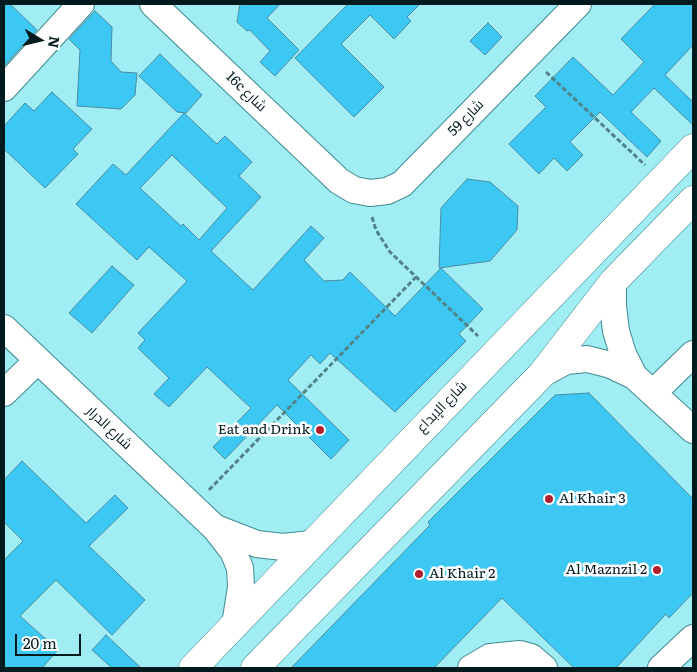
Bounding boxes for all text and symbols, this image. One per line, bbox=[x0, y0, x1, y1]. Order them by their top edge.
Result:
north arrow bbox=[15, 15, 65, 65]
text: N bbox=[44, 35, 66, 50]
street label: 16c شارع bbox=[222, 69, 270, 115]
street label: شارع 59 bbox=[445, 96, 487, 140]
street label: شارع الإبداع bbox=[413, 378, 471, 436]
street label: شارع الدرار bbox=[83, 403, 135, 453]
place label: Eat and Drink bbox=[218, 422, 310, 438]
marker: Eat and Drink bbox=[314, 424, 326, 436]
place label: Al Khair 3 bbox=[559, 491, 626, 507]
marker: Al Khair 3 bbox=[543, 493, 555, 505]
place label: Al Maznzil 2 bbox=[566, 562, 647, 578]
marker: Al Maznzil 2 bbox=[651, 564, 663, 576]
place label: Al Khair 2 bbox=[429, 566, 495, 582]
marker: Al Khair 2 bbox=[413, 568, 425, 580]
scale bar bbox=[18, 624, 84, 656]
text: 20 m bbox=[23, 631, 57, 654]

